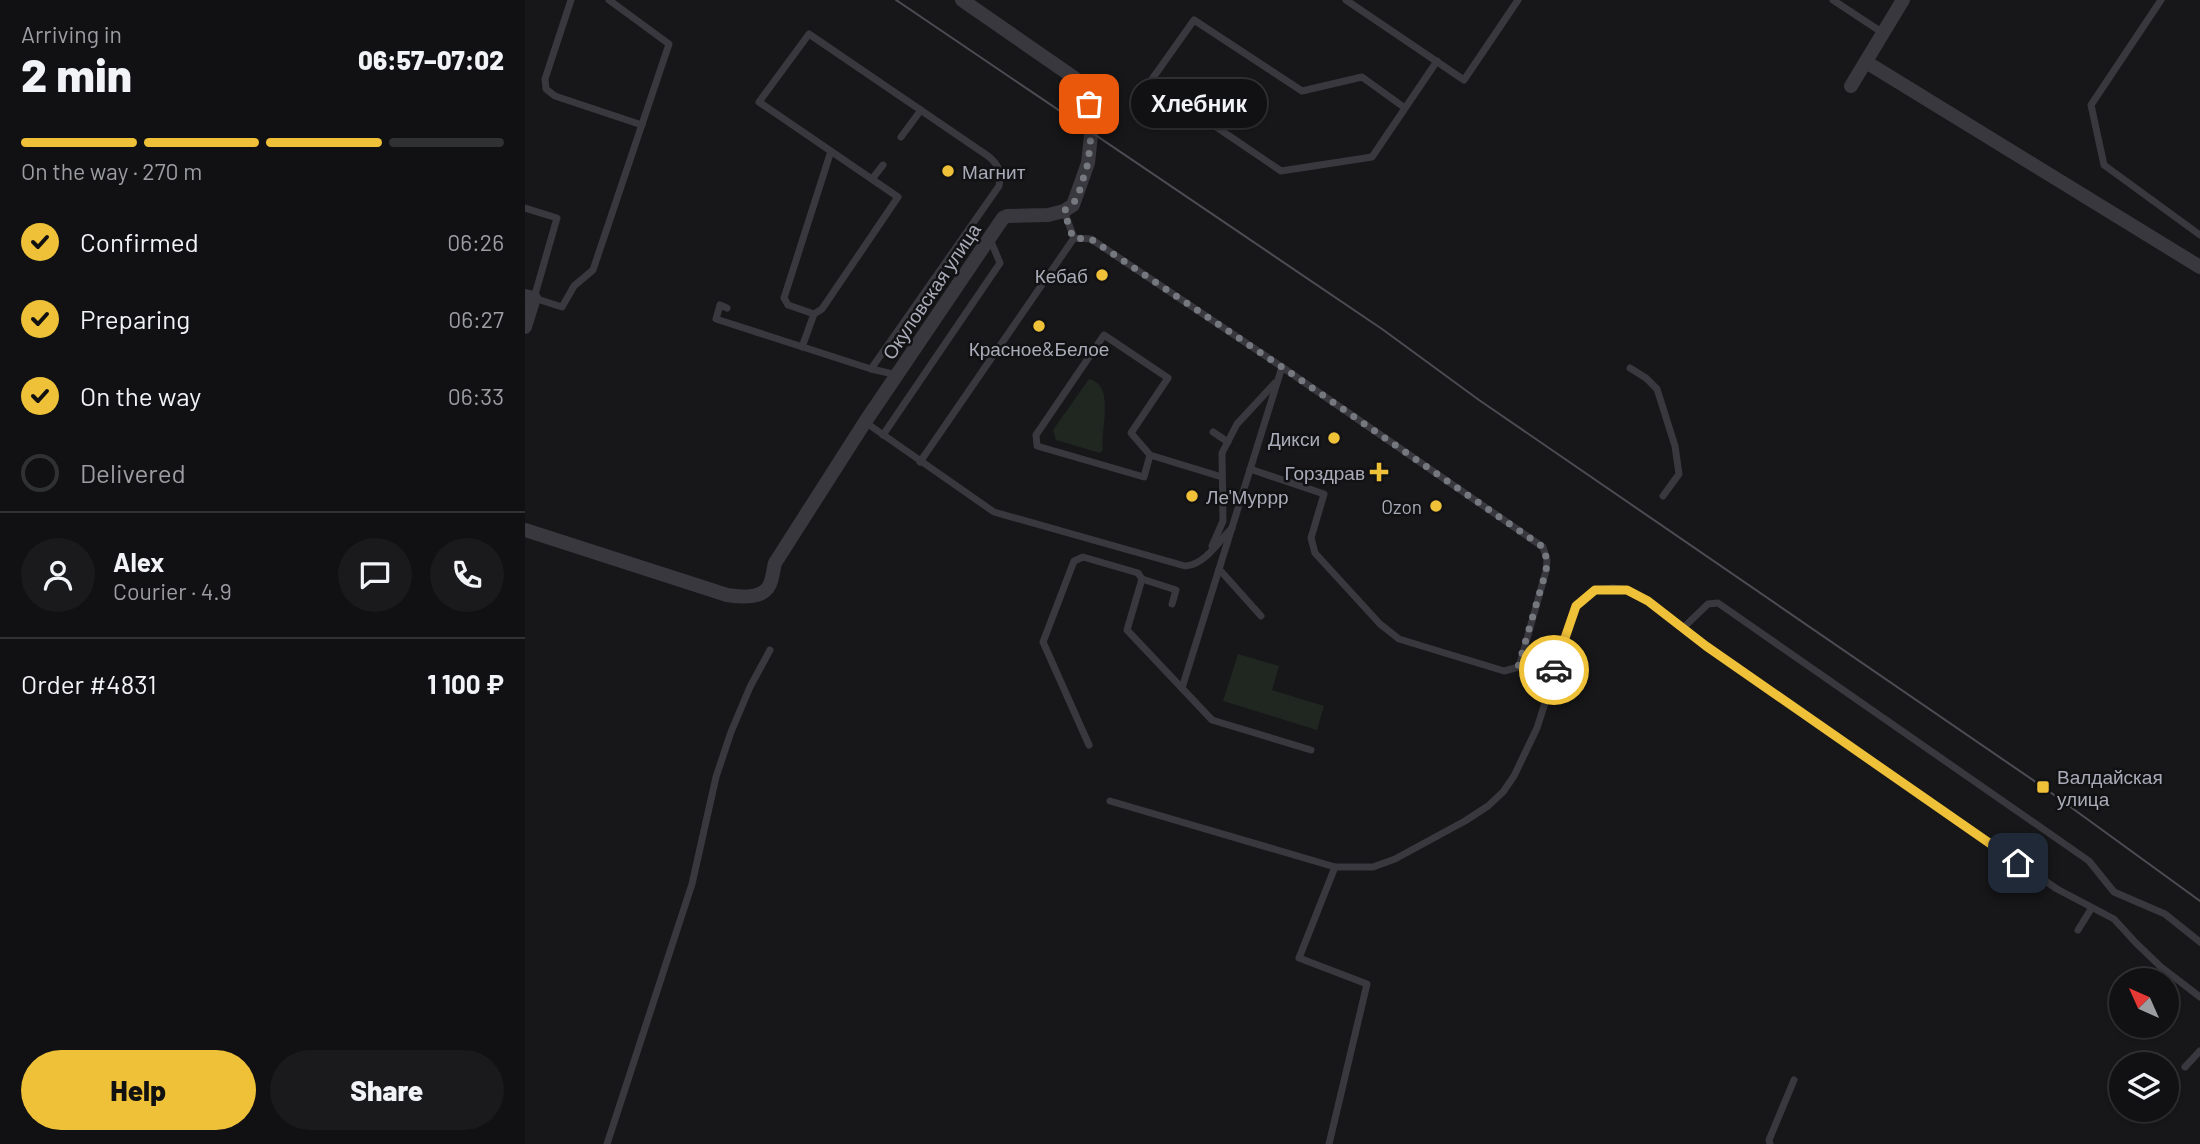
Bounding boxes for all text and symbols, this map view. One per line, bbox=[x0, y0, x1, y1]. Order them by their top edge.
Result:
text: Arriving in bbox=[21, 20, 122, 48]
text: 06:57–07:02 bbox=[358, 44, 504, 75]
text: 2 min bbox=[21, 46, 132, 101]
pin bbox=[1059, 74, 1119, 134]
callout: Хлебник bbox=[1131, 80, 1267, 128]
icon: bag bbox=[1070, 85, 1108, 123]
text: Хлебник bbox=[1151, 89, 1247, 117]
text: On the way · 270 m bbox=[21, 157, 202, 185]
place label: Магнит bbox=[962, 160, 1026, 183]
marker: Магнит bbox=[940, 163, 956, 179]
street label: Окуловская улица bbox=[877, 218, 985, 363]
icon: check bbox=[21, 223, 59, 261]
text: Confirmed bbox=[80, 226, 199, 257]
text: 06:26 bbox=[447, 228, 504, 256]
place label: Кебаб bbox=[1035, 264, 1088, 287]
marker: Кебаб bbox=[1094, 267, 1110, 283]
icon: check bbox=[21, 300, 59, 338]
text: Preparing bbox=[80, 303, 190, 334]
text: 06:27 bbox=[448, 305, 504, 333]
marker: Красное&Белое bbox=[1031, 318, 1047, 334]
place label: Красное&Белое bbox=[969, 337, 1109, 360]
icon: check bbox=[21, 377, 59, 415]
text: On the way bbox=[80, 380, 201, 411]
text: 06:33 bbox=[448, 382, 504, 410]
place label: Дикси bbox=[1268, 427, 1320, 450]
marker: Дикси bbox=[1326, 430, 1342, 446]
text: Delivered bbox=[80, 457, 186, 488]
place label: Горздрав bbox=[1284, 461, 1365, 484]
marker: Горздрав bbox=[1371, 464, 1387, 480]
place label: Ле'Муррр bbox=[1206, 485, 1289, 508]
marker: Ле'Муррр bbox=[1184, 488, 1200, 504]
place label: Ozon bbox=[1381, 495, 1422, 518]
marker: Ozon bbox=[1428, 498, 1444, 514]
button: person bbox=[21, 538, 95, 612]
button: chat bbox=[338, 538, 412, 612]
button: phone bbox=[430, 538, 504, 612]
text: Alex bbox=[113, 546, 164, 577]
text: Courier · 4.9 bbox=[113, 577, 232, 605]
courier bbox=[1519, 635, 1589, 705]
icon: car bbox=[1535, 651, 1573, 689]
text: Order #4831 bbox=[21, 668, 157, 699]
text: 1 100 ₽ bbox=[427, 668, 504, 699]
place label: Валдайская улица bbox=[2057, 765, 2163, 810]
marker: Валдайская улица bbox=[2035, 779, 2051, 795]
pin bbox=[1988, 833, 2048, 893]
icon: home bbox=[1999, 844, 2037, 882]
north arrow bbox=[2109, 968, 2179, 1038]
map controls bbox=[2109, 968, 2179, 1122]
button: Help bbox=[21, 1050, 256, 1130]
button: Share bbox=[270, 1050, 504, 1130]
button: layers bbox=[2109, 1052, 2179, 1122]

